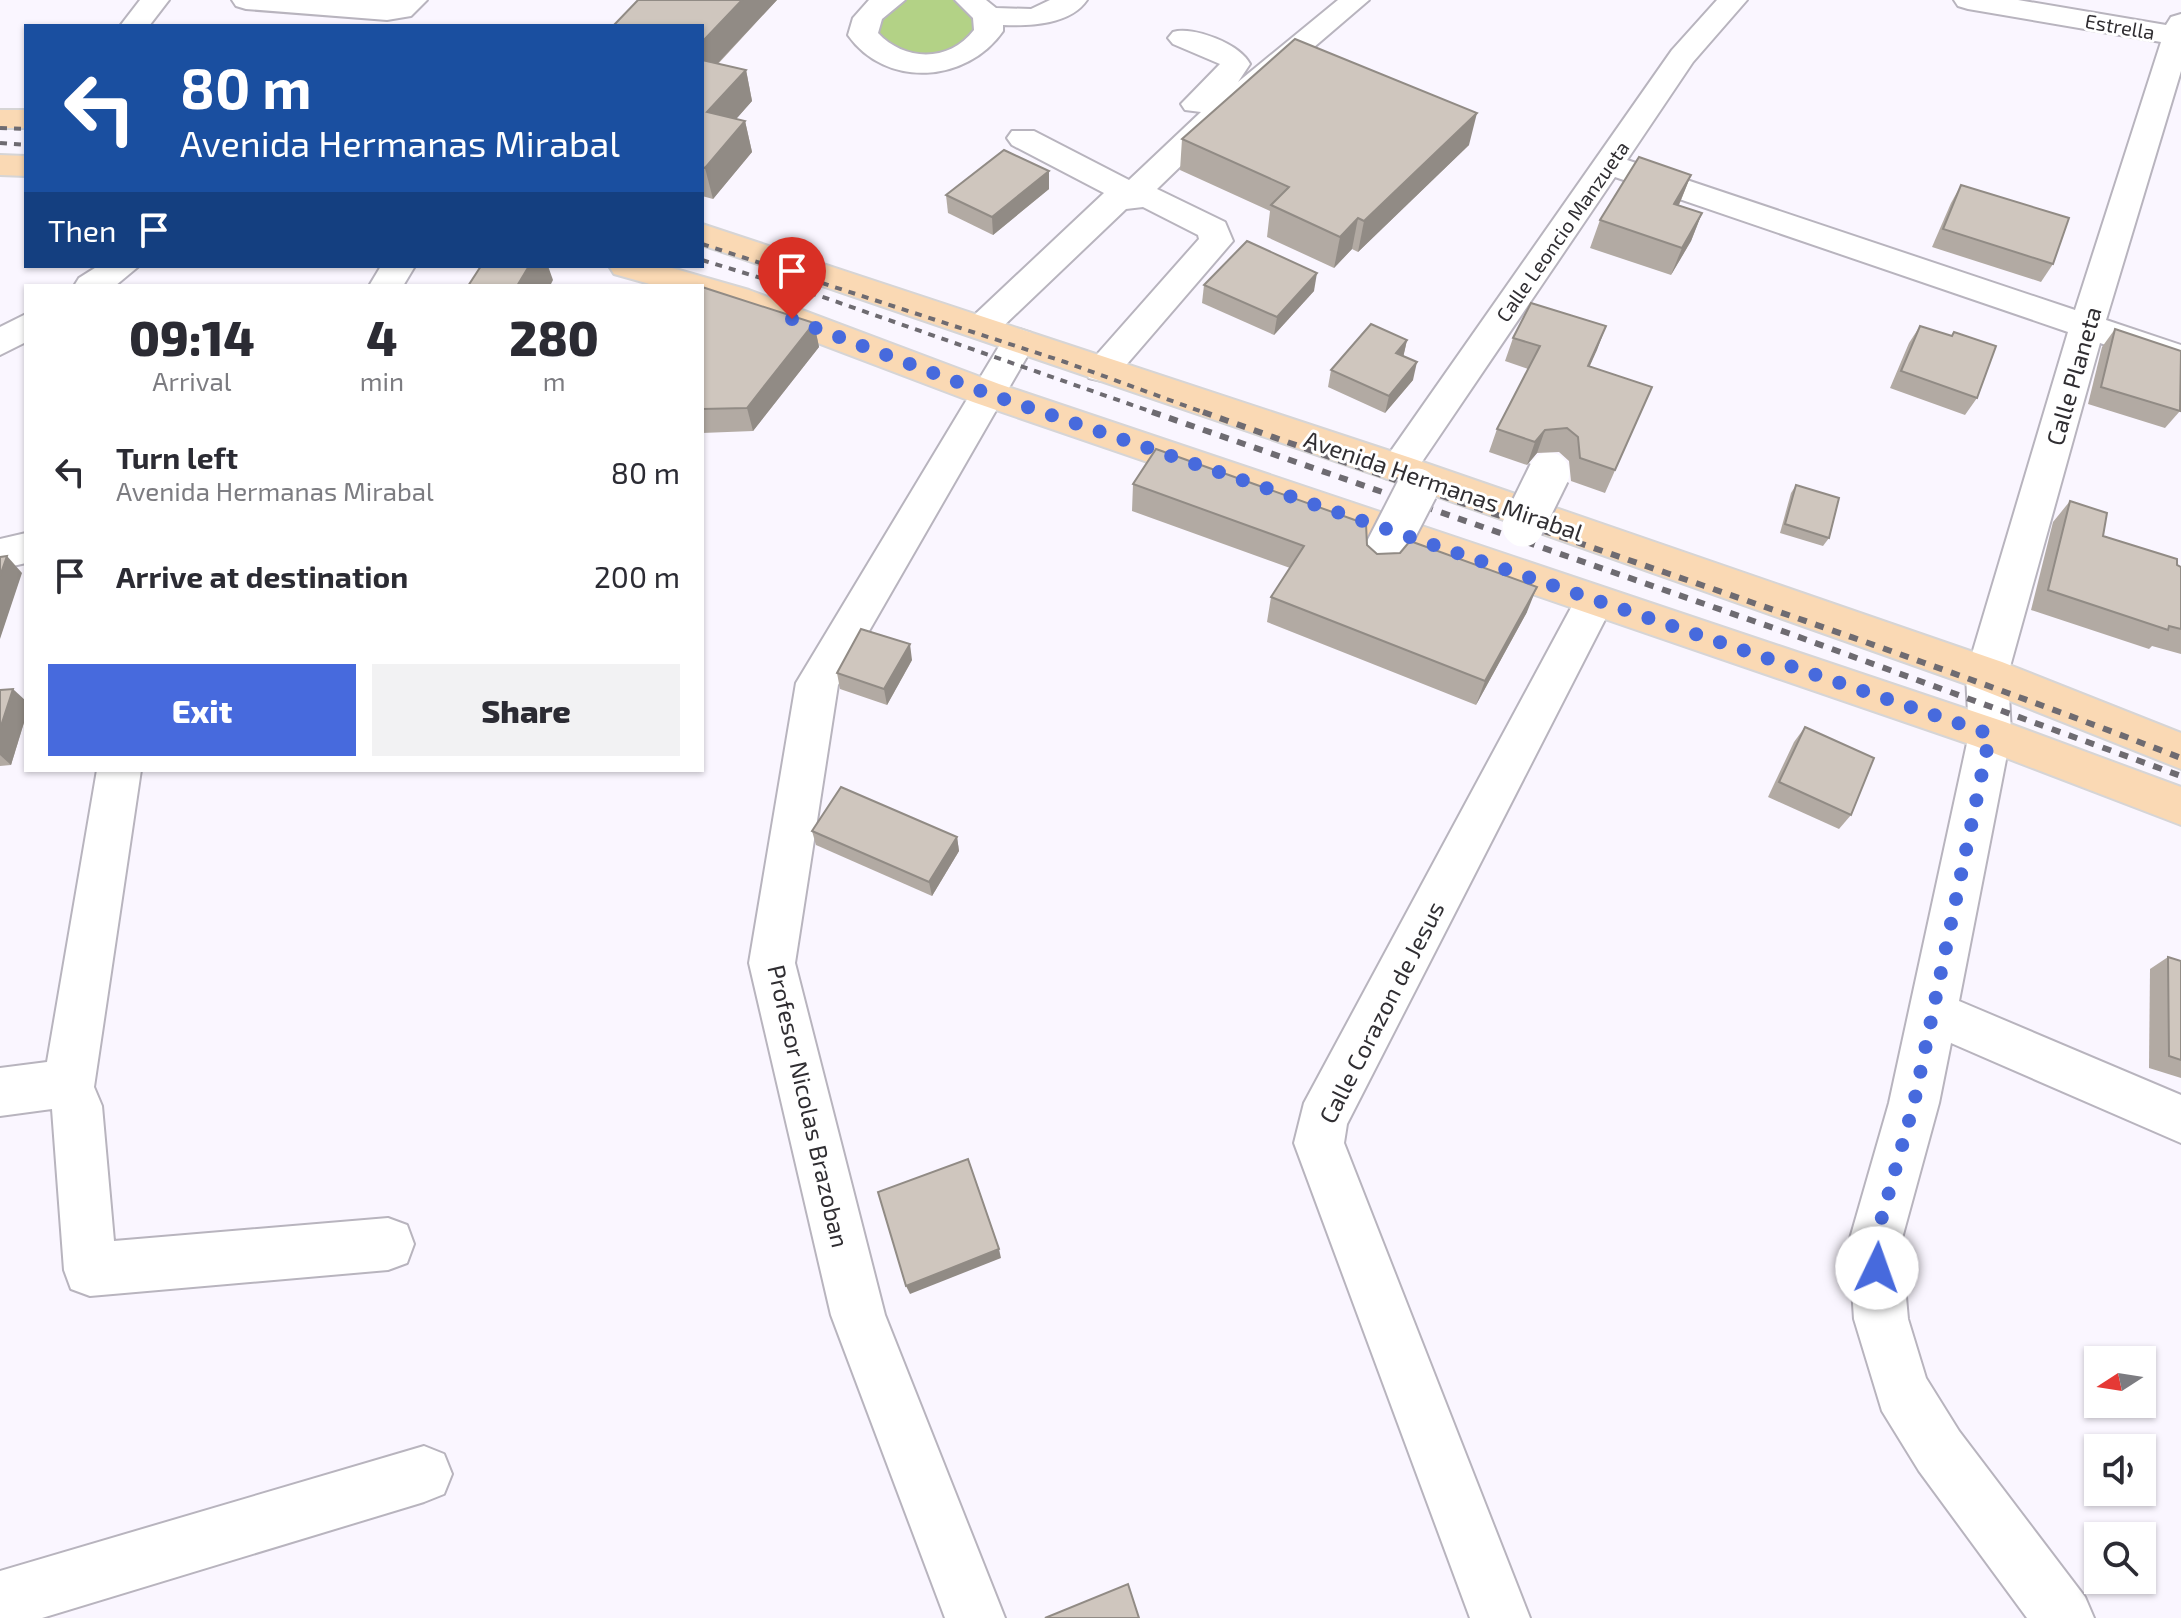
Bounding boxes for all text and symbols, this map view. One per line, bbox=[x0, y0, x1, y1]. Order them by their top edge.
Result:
street label: Estrella bbox=[2083, 8, 2157, 44]
text: 80 m bbox=[180, 53, 312, 120]
icon: left bbox=[48, 56, 152, 160]
text: Avenida Hermanas Mirabal bbox=[180, 121, 620, 164]
street label: Calle Leoncio Manzueta bbox=[1490, 136, 1634, 326]
icon: arrive bbox=[132, 208, 176, 252]
text: Then bbox=[48, 212, 116, 248]
pin bbox=[758, 237, 826, 319]
icon: arrive bbox=[770, 249, 814, 293]
street label: Calle Planeta bbox=[2039, 303, 2107, 449]
text: 09:14 bbox=[129, 308, 255, 366]
text: 4 bbox=[366, 308, 397, 366]
text: 280 bbox=[509, 308, 599, 366]
text: Arrival bbox=[152, 365, 231, 396]
text: min bbox=[360, 365, 404, 396]
text: m bbox=[543, 365, 565, 396]
street label: Avenida Hermanas Mirabal bbox=[1301, 424, 1587, 546]
text: Turn left bbox=[116, 439, 238, 475]
icon: left bbox=[48, 450, 92, 494]
text: 80 m bbox=[611, 454, 680, 490]
text: Avenida Hermanas Mirabal bbox=[116, 475, 434, 506]
icon: arrive bbox=[48, 554, 92, 598]
text: Arrive at destination bbox=[116, 558, 408, 594]
text: 200 m bbox=[594, 558, 680, 594]
button: Exit bbox=[48, 664, 356, 756]
button: Share bbox=[372, 664, 680, 756]
street label: Calle Corazon de Jesus bbox=[1312, 896, 1450, 1128]
street label: Profesor Nicolas Brazoban bbox=[762, 962, 856, 1250]
position arrow bbox=[1835, 1226, 1919, 1310]
north arrow bbox=[2084, 1346, 2156, 1418]
map controls bbox=[2084, 1346, 2156, 1594]
button: sound bbox=[2084, 1434, 2156, 1506]
button: search bbox=[2084, 1522, 2156, 1594]

